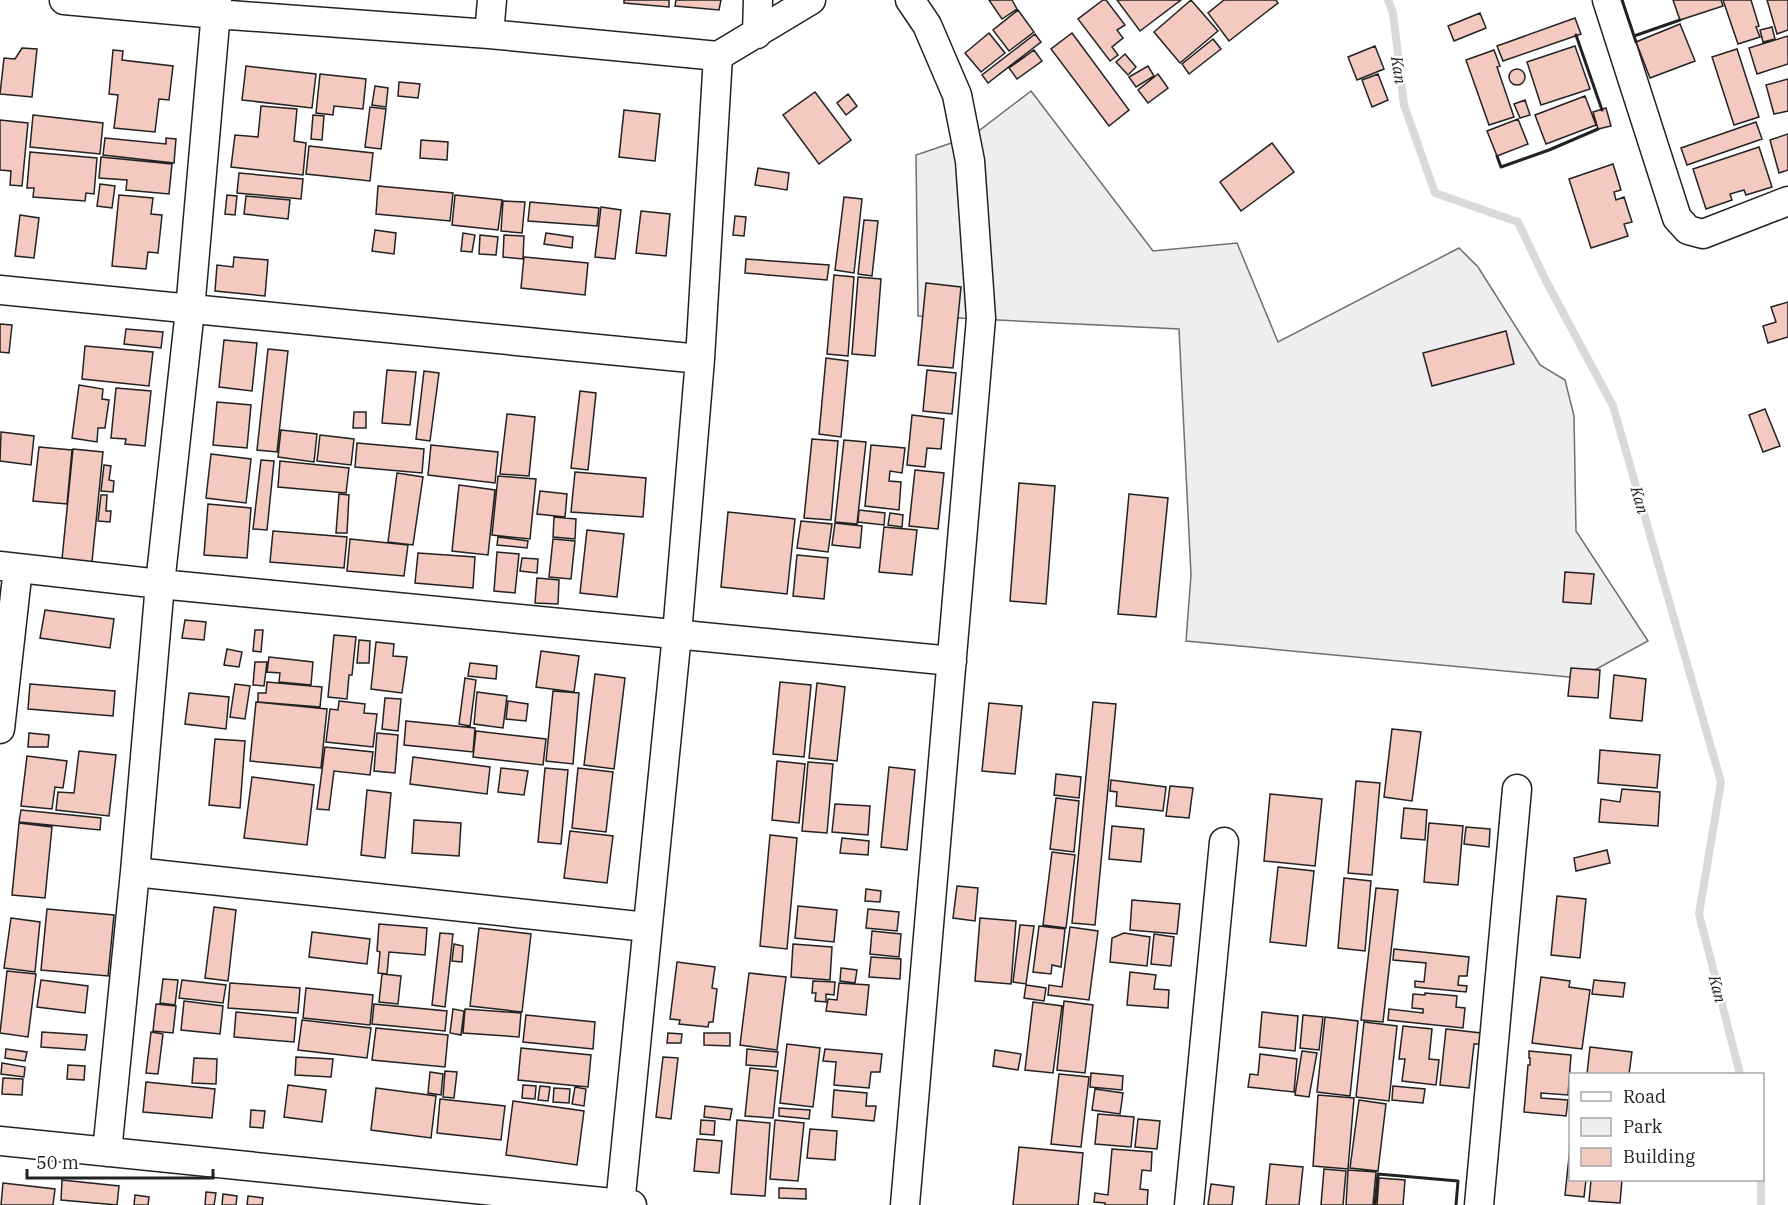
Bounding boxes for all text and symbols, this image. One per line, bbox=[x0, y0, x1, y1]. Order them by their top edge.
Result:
water label: Kan bbox=[1387, 54, 1411, 85]
water label: Kan bbox=[1626, 483, 1653, 516]
water label: Kan bbox=[1705, 972, 1731, 1005]
legend bbox=[1569, 1073, 1764, 1181]
text: Road bbox=[1623, 1085, 1666, 1108]
text: Park bbox=[1623, 1115, 1663, 1138]
scale bar bbox=[27, 1142, 213, 1180]
text: Building bbox=[1623, 1145, 1695, 1168]
text: 50 m bbox=[36, 1151, 79, 1174]

